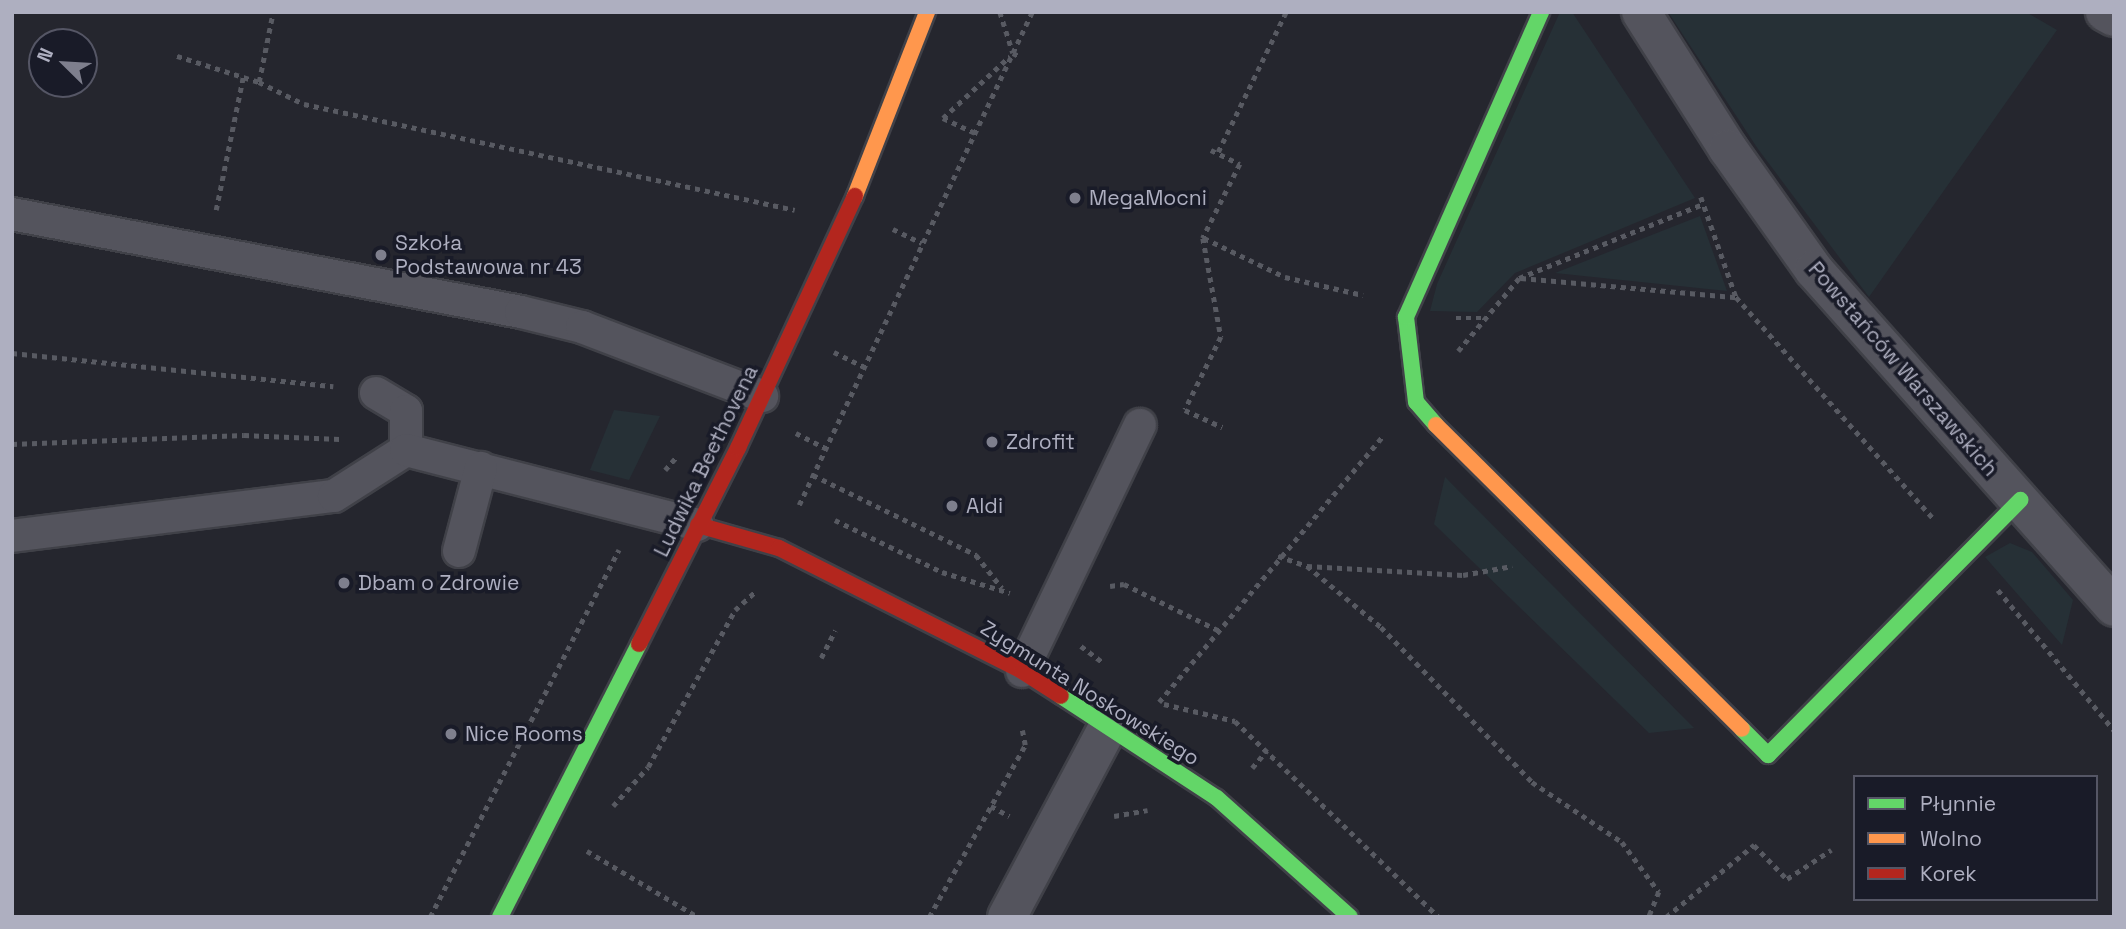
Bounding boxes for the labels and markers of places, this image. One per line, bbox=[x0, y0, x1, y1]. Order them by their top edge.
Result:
place label: MegaMocni bbox=[1089, 185, 1207, 211]
marker: MegaMocni bbox=[1067, 190, 1083, 206]
place label: Szkoła Podstawowa nr 43 bbox=[395, 230, 582, 280]
marker: Szkoła Podstawowa nr 43 bbox=[373, 247, 389, 263]
place label: Zdrofit bbox=[1006, 429, 1075, 455]
marker: Zdrofit bbox=[984, 434, 1000, 450]
place label: Aldi bbox=[966, 493, 1003, 519]
marker: Aldi bbox=[944, 498, 960, 514]
place label: Dbam o Zdrowie bbox=[358, 570, 519, 596]
marker: Dbam o Zdrowie bbox=[336, 575, 352, 591]
place label: Nice Rooms bbox=[465, 721, 583, 747]
marker: Nice Rooms bbox=[443, 726, 459, 742]

